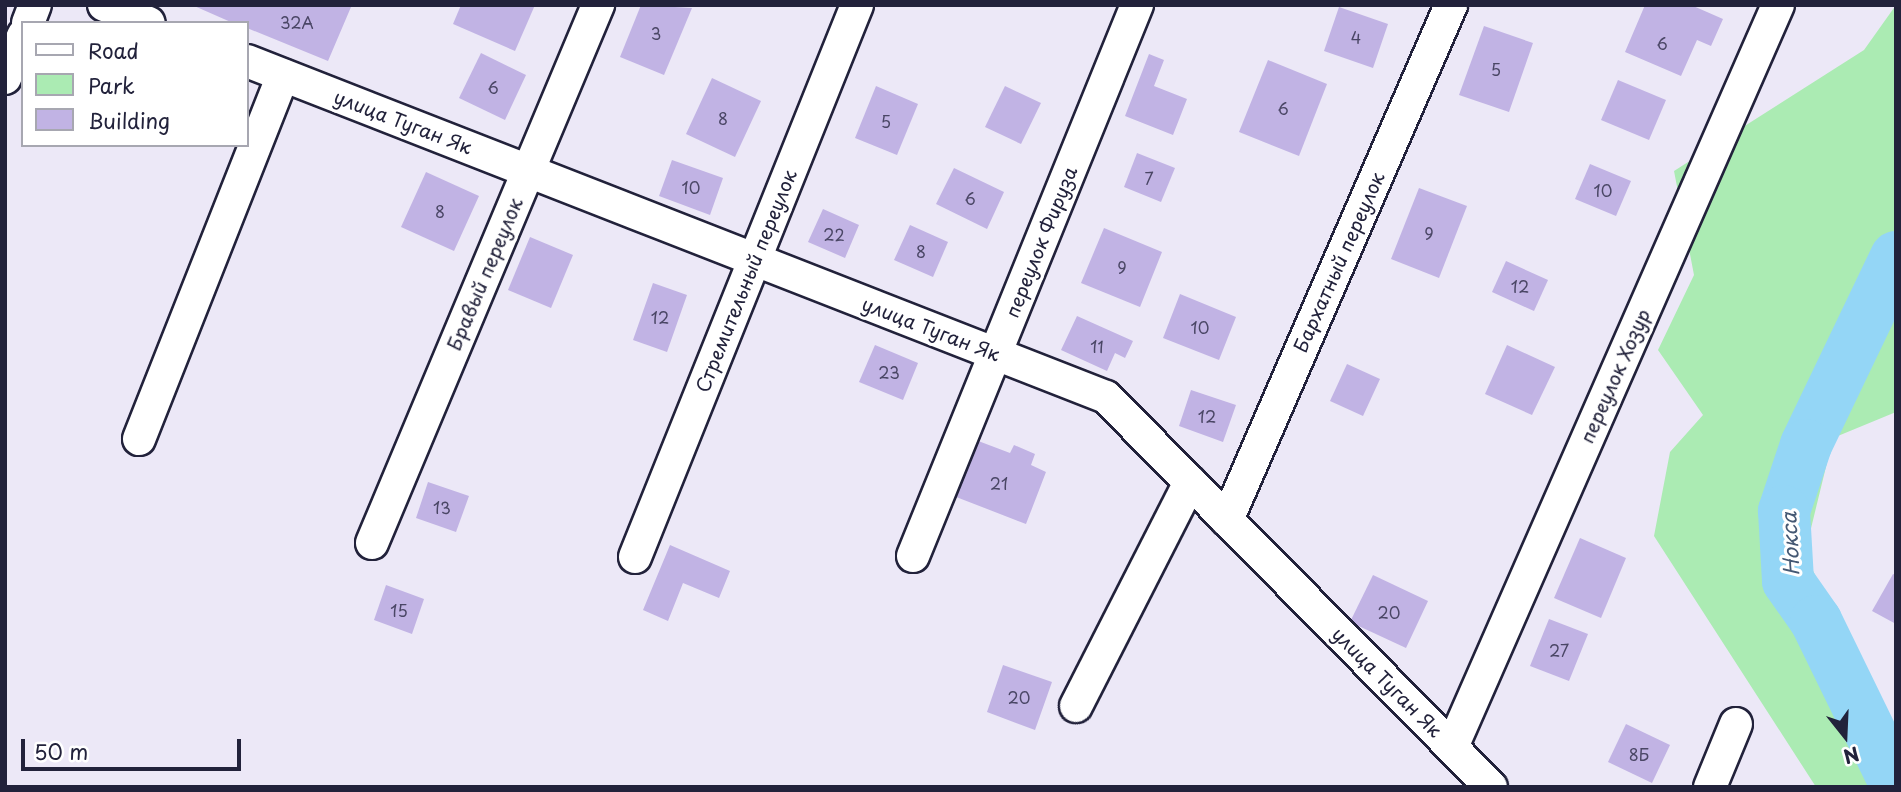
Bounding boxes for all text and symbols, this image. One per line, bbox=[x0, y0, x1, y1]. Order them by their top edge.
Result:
house number: 32А bbox=[280, 12, 314, 32]
legend bbox=[21, 21, 248, 147]
house number: 3 bbox=[651, 23, 661, 43]
house number: 4 bbox=[1351, 27, 1361, 47]
house number: 6 bbox=[1656, 33, 1668, 53]
text: Road bbox=[88, 34, 139, 66]
house number: 5 bbox=[1491, 59, 1501, 79]
text: Park bbox=[88, 69, 135, 101]
house number: 6 bbox=[487, 77, 499, 97]
street label: улица Туган Як bbox=[330, 85, 476, 159]
house number: 6 bbox=[1277, 98, 1289, 118]
text: Building bbox=[88, 104, 170, 136]
house number: 8 bbox=[718, 108, 728, 128]
house number: 5 bbox=[881, 111, 891, 131]
street label: переулок Фируза bbox=[1000, 163, 1082, 321]
street label: Стремительный переулок bbox=[691, 166, 801, 396]
house number: 7 bbox=[1144, 168, 1154, 188]
street label: Бархатный переулок bbox=[1289, 168, 1389, 356]
house number: 10 bbox=[682, 177, 700, 197]
house number: 10 bbox=[1594, 180, 1612, 200]
house number: 6 bbox=[964, 188, 976, 208]
street label: Бравый переулок bbox=[443, 195, 527, 353]
house number: 8 bbox=[435, 201, 445, 221]
house number: 9 bbox=[1424, 223, 1434, 243]
house number: 22 bbox=[823, 224, 845, 244]
house number: 8 bbox=[916, 241, 926, 261]
house number: 9 bbox=[1117, 257, 1127, 277]
house number: 12 bbox=[1511, 276, 1529, 296]
street label: улица Туган Як bbox=[858, 292, 1004, 366]
street label: переулок Хозур bbox=[1575, 305, 1655, 447]
house number: 12 bbox=[651, 307, 669, 327]
house number: 10 bbox=[1191, 317, 1209, 337]
house number: 11 bbox=[1090, 336, 1104, 356]
house number: 23 bbox=[878, 362, 900, 382]
house number: 12 bbox=[1198, 406, 1216, 426]
house number: 21 bbox=[990, 473, 1008, 493]
house number: 13 bbox=[433, 497, 451, 517]
water label: Нокса bbox=[1775, 511, 1803, 577]
house number: 15 bbox=[390, 600, 408, 620]
house number: 20 bbox=[1378, 602, 1400, 622]
street label: улица Туган Як bbox=[1327, 622, 1447, 742]
house number: 27 bbox=[1549, 640, 1569, 660]
house number: 20 bbox=[1008, 687, 1030, 707]
north arrow bbox=[1810, 701, 1880, 771]
scale bar bbox=[24, 726, 245, 770]
text: 50 m bbox=[34, 735, 88, 767]
text: N bbox=[1840, 740, 1863, 772]
house number: 8Б bbox=[1629, 744, 1649, 764]

